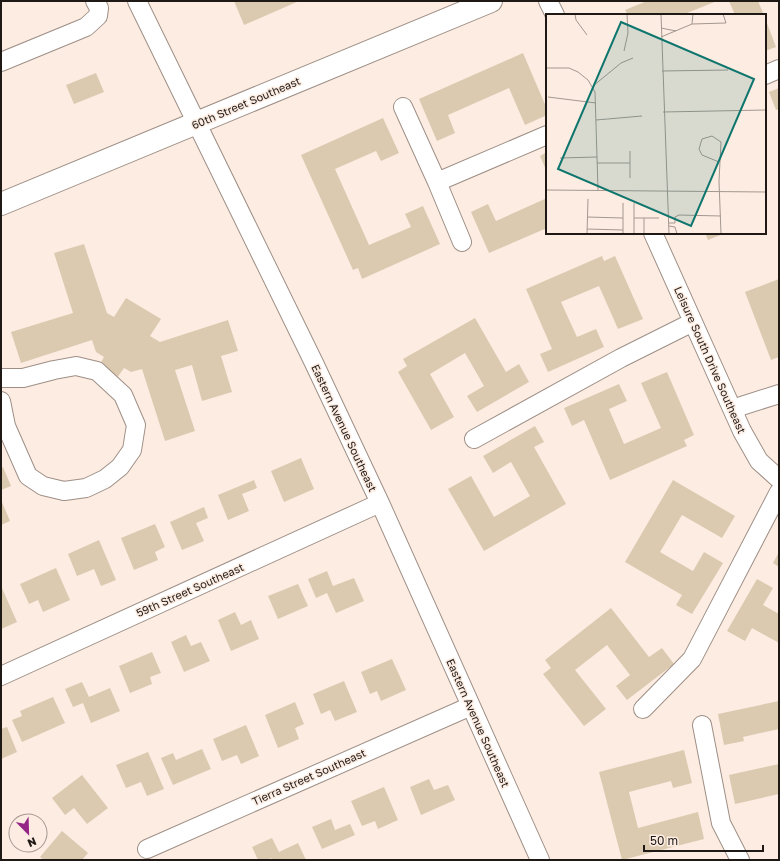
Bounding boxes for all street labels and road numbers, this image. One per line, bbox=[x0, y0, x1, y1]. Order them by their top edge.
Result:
street label: 60th Street Southeast bbox=[189, 74, 302, 131]
street label: Leisure South Drive Southeast bbox=[672, 284, 749, 435]
street label: Eastern Avenue Southeast bbox=[309, 362, 380, 494]
street label: 59th Street Southeast bbox=[134, 560, 246, 619]
street label: Eastern Avenue Southeast bbox=[444, 657, 513, 789]
street label: Tierra Street Southeast bbox=[250, 746, 368, 808]

